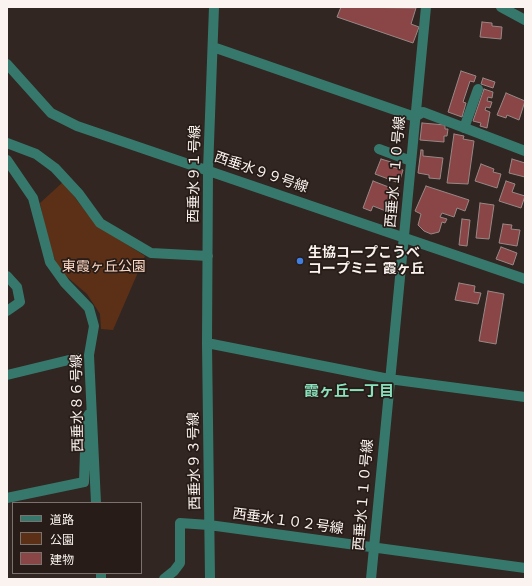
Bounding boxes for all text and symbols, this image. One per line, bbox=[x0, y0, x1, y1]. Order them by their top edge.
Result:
street label: 西垂水１１０号線 bbox=[383, 115, 409, 229]
street label: 西垂水９１号線 bbox=[186, 125, 204, 223]
street label: 西垂水９９号線 bbox=[212, 149, 310, 197]
place label: 生協コープこうべ コープミニ 霞ヶ丘 bbox=[308, 245, 425, 278]
marker: 生協コープこうべ コープミニ 霞ヶ丘 bbox=[295, 256, 305, 266]
park label: 東霞ヶ丘公園 bbox=[62, 259, 146, 275]
street label: 西垂水８６号線 bbox=[69, 354, 87, 452]
district label: 霞ヶ丘一丁目 bbox=[304, 383, 394, 401]
street label: 西垂水９３号線 bbox=[186, 412, 204, 510]
street label: 西垂水１１０号線 bbox=[351, 438, 377, 552]
legend bbox=[12, 502, 142, 574]
street label: 西垂水１０２号線 bbox=[231, 506, 345, 538]
text: 道路 bbox=[50, 513, 74, 527]
text: 公園 bbox=[50, 533, 74, 547]
text: 建物 bbox=[50, 553, 74, 567]

